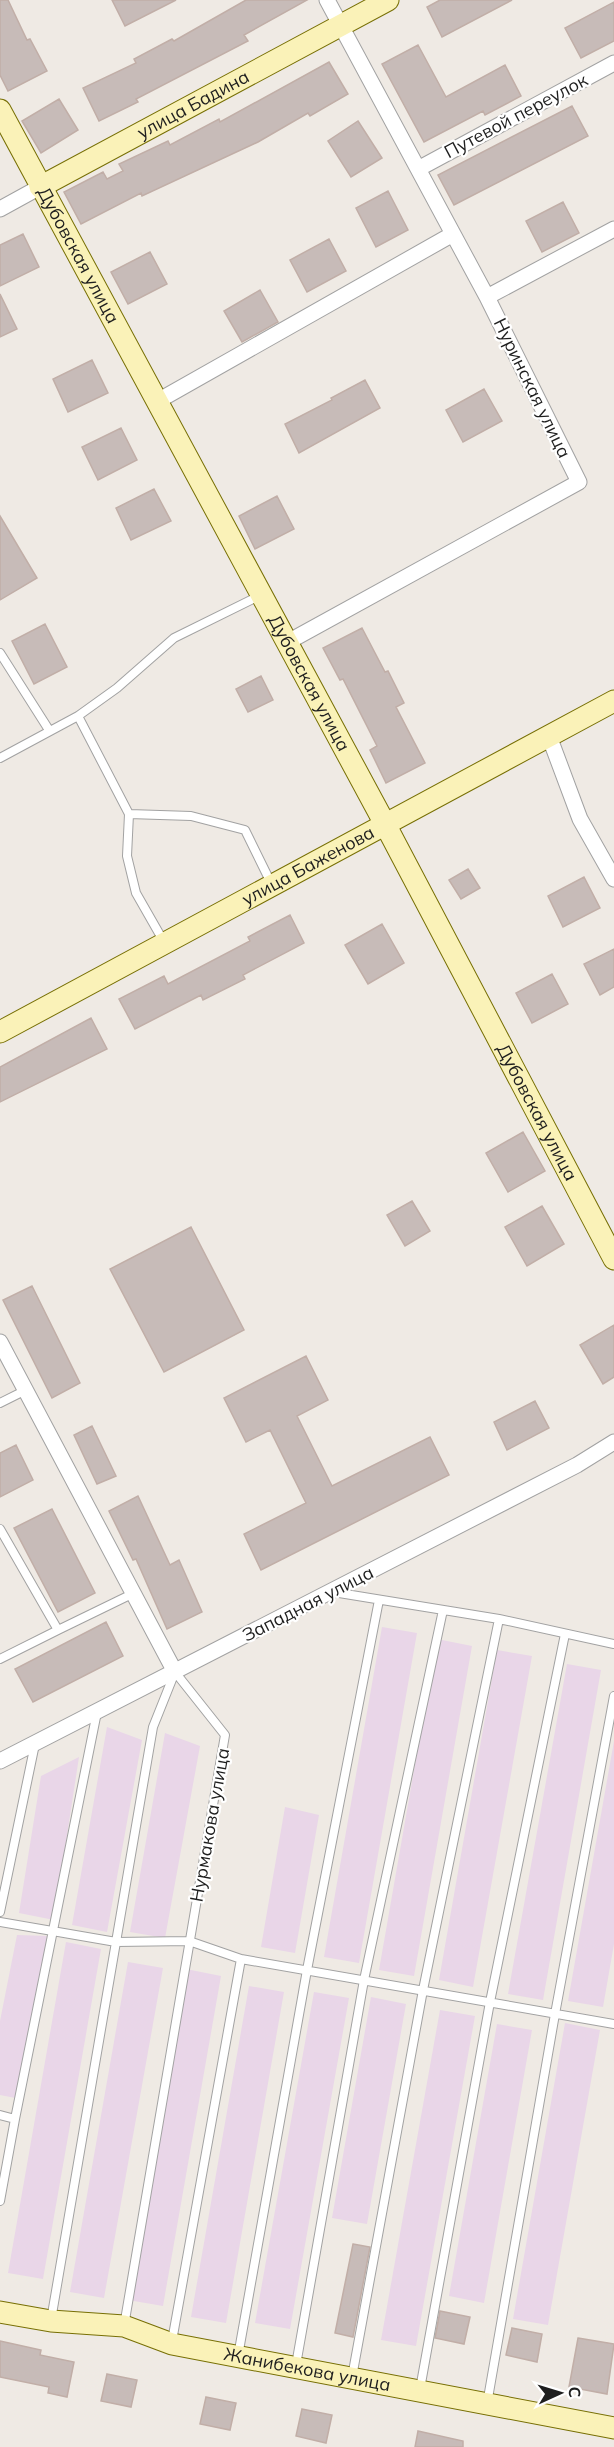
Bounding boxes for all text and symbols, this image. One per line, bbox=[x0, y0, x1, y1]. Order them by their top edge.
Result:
street label: улица Бадина bbox=[133, 65, 253, 144]
street label: Путевой переулок bbox=[440, 68, 592, 163]
street label: Дубовская улица bbox=[33, 183, 125, 327]
street label: Нуринская улица bbox=[489, 314, 576, 461]
street label: Дубовская улица bbox=[263, 611, 356, 755]
street label: улица Баженова bbox=[238, 820, 378, 911]
street label: Дубовская улица bbox=[492, 1040, 583, 1185]
street label: Западная улица bbox=[238, 1561, 377, 1647]
street label: Нурмакова улица bbox=[185, 1746, 234, 1904]
street label: Жанибекова улица bbox=[222, 2342, 393, 2396]
north arrow bbox=[530, 2363, 590, 2423]
text: С bbox=[565, 2386, 585, 2398]

